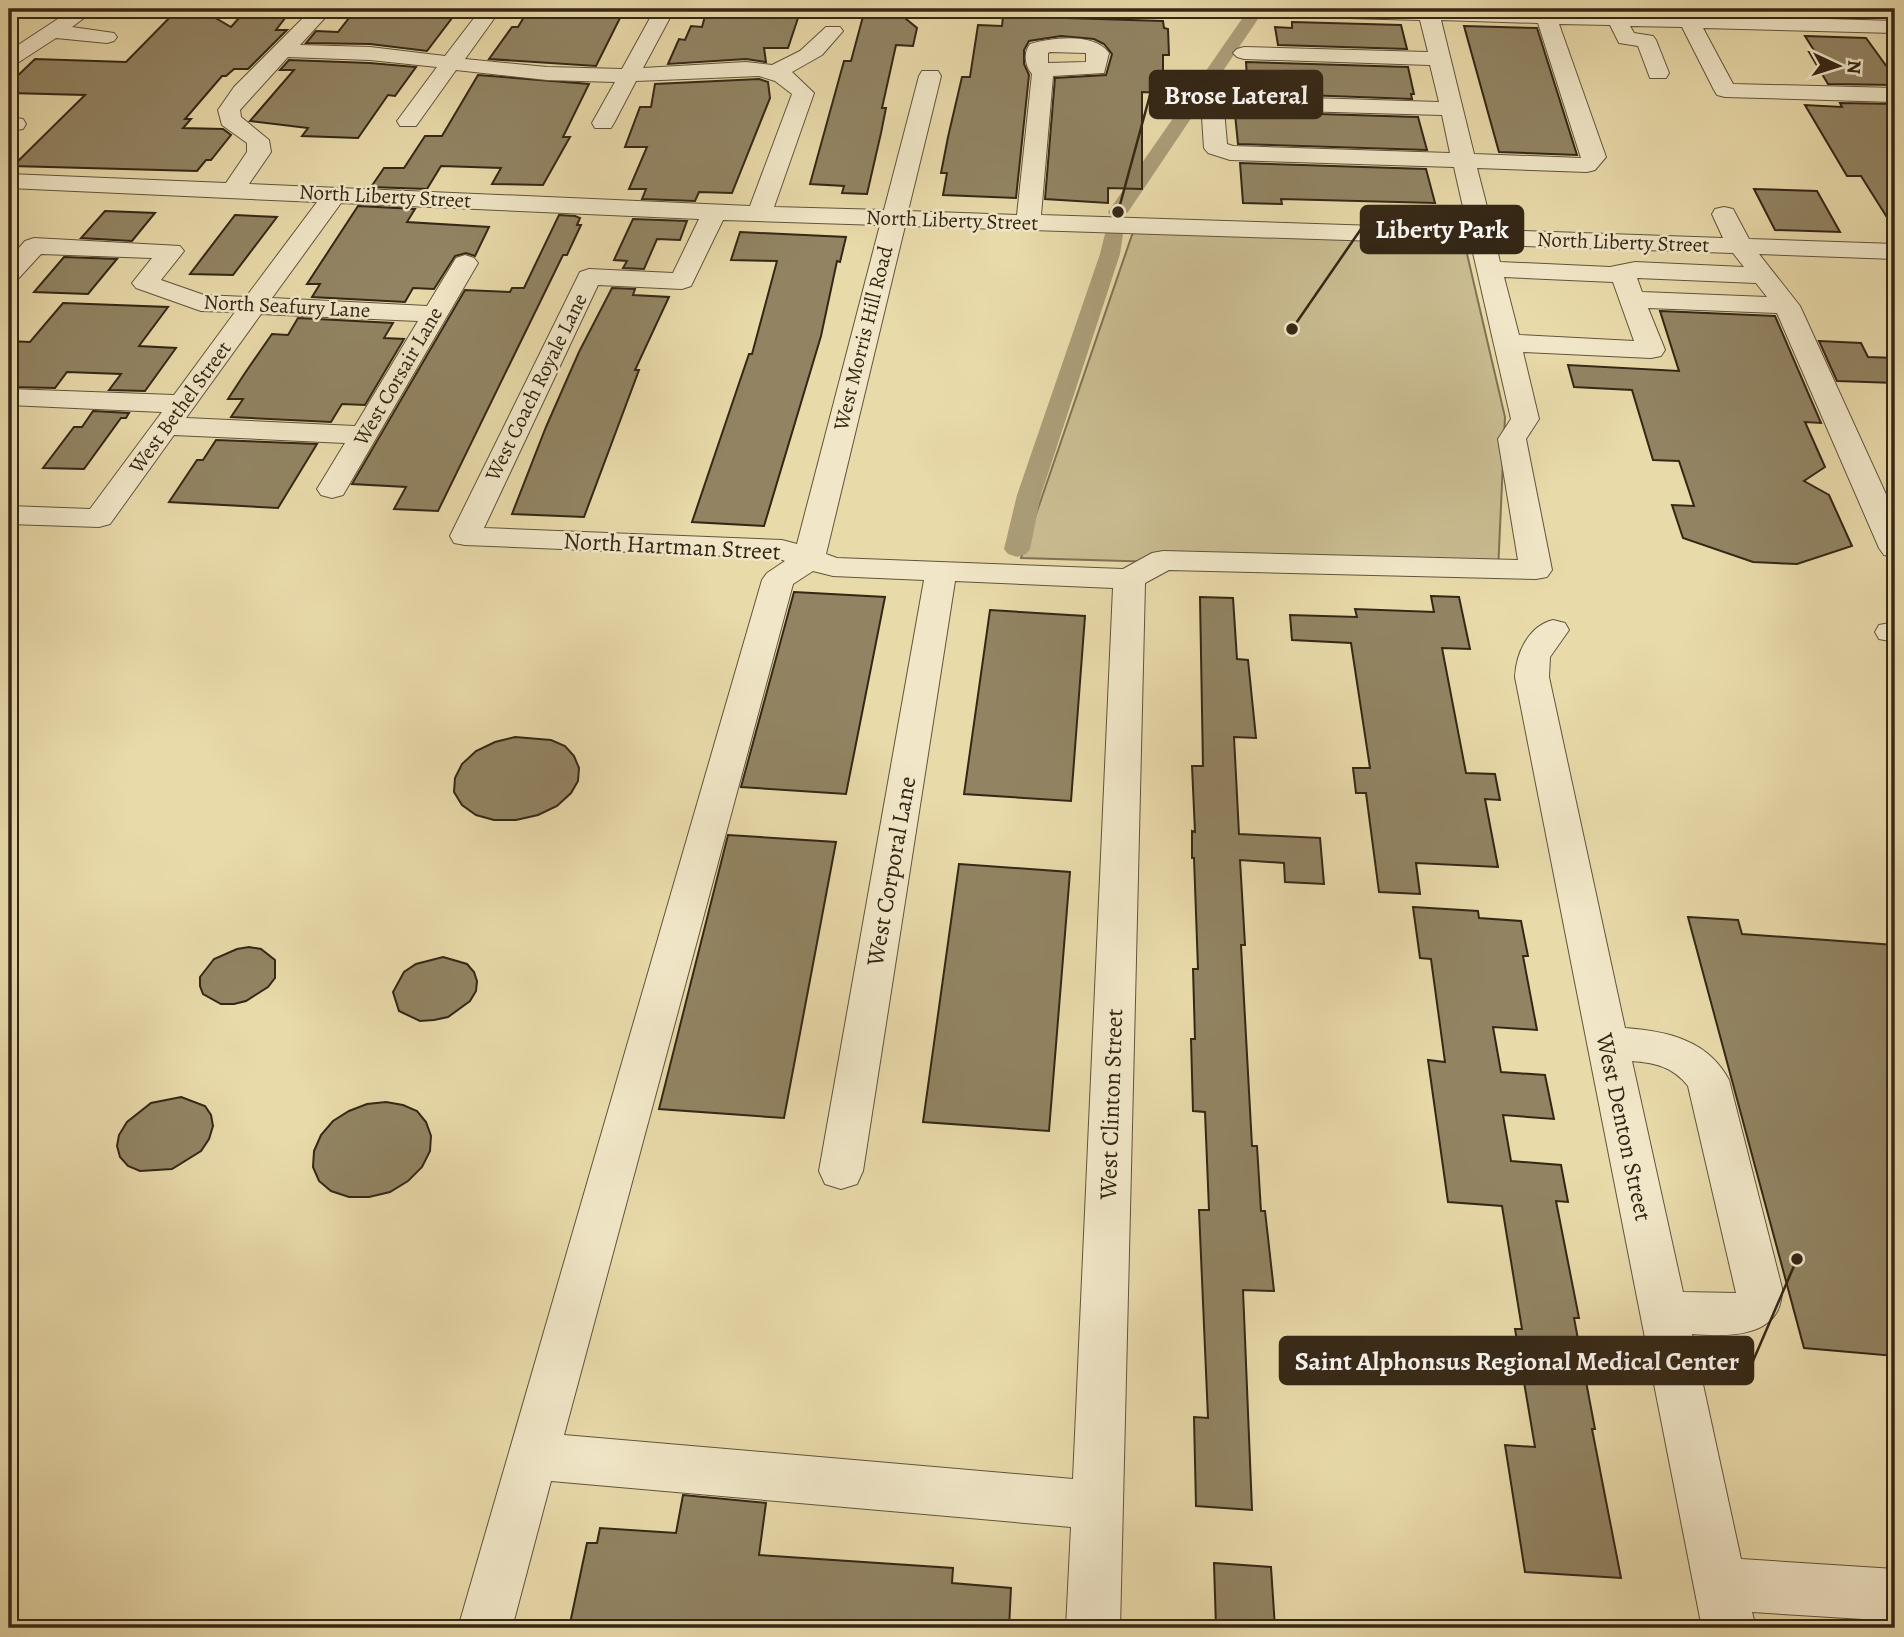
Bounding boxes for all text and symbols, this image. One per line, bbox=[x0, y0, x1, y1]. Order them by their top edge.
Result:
north arrow bbox=[1802, 32, 1872, 102]
text: N bbox=[1840, 59, 1867, 75]
callout: Brose Lateral bbox=[1150, 71, 1322, 118]
text: Brose Lateral bbox=[1164, 78, 1308, 113]
street label: North Liberty Street bbox=[298, 178, 472, 214]
street label: North Liberty Street bbox=[865, 203, 1039, 237]
callout: Liberty Park bbox=[1361, 206, 1523, 253]
text: Liberty Park bbox=[1375, 212, 1509, 247]
street label: North Liberty Street bbox=[1536, 225, 1710, 259]
street label: West Morris Hill Road bbox=[826, 242, 900, 434]
street label: North Seafury Lane bbox=[203, 288, 371, 324]
street label: West Coach Royale Lane bbox=[478, 289, 594, 486]
street label: West Corsair Lane bbox=[346, 302, 449, 451]
street label: West Bethel Street bbox=[122, 335, 238, 480]
street label: North Hartman Street bbox=[563, 524, 781, 568]
street label: West Corporal Lane bbox=[858, 774, 923, 969]
street label: West Clinton Street bbox=[1092, 1008, 1130, 1201]
street label: West Denton Street bbox=[1588, 1029, 1660, 1224]
callout: Saint Alphonsus Regional Medical Center bbox=[1280, 1337, 1753, 1384]
text: Saint Alphonsus Regional Medical Center bbox=[1295, 1344, 1740, 1379]

